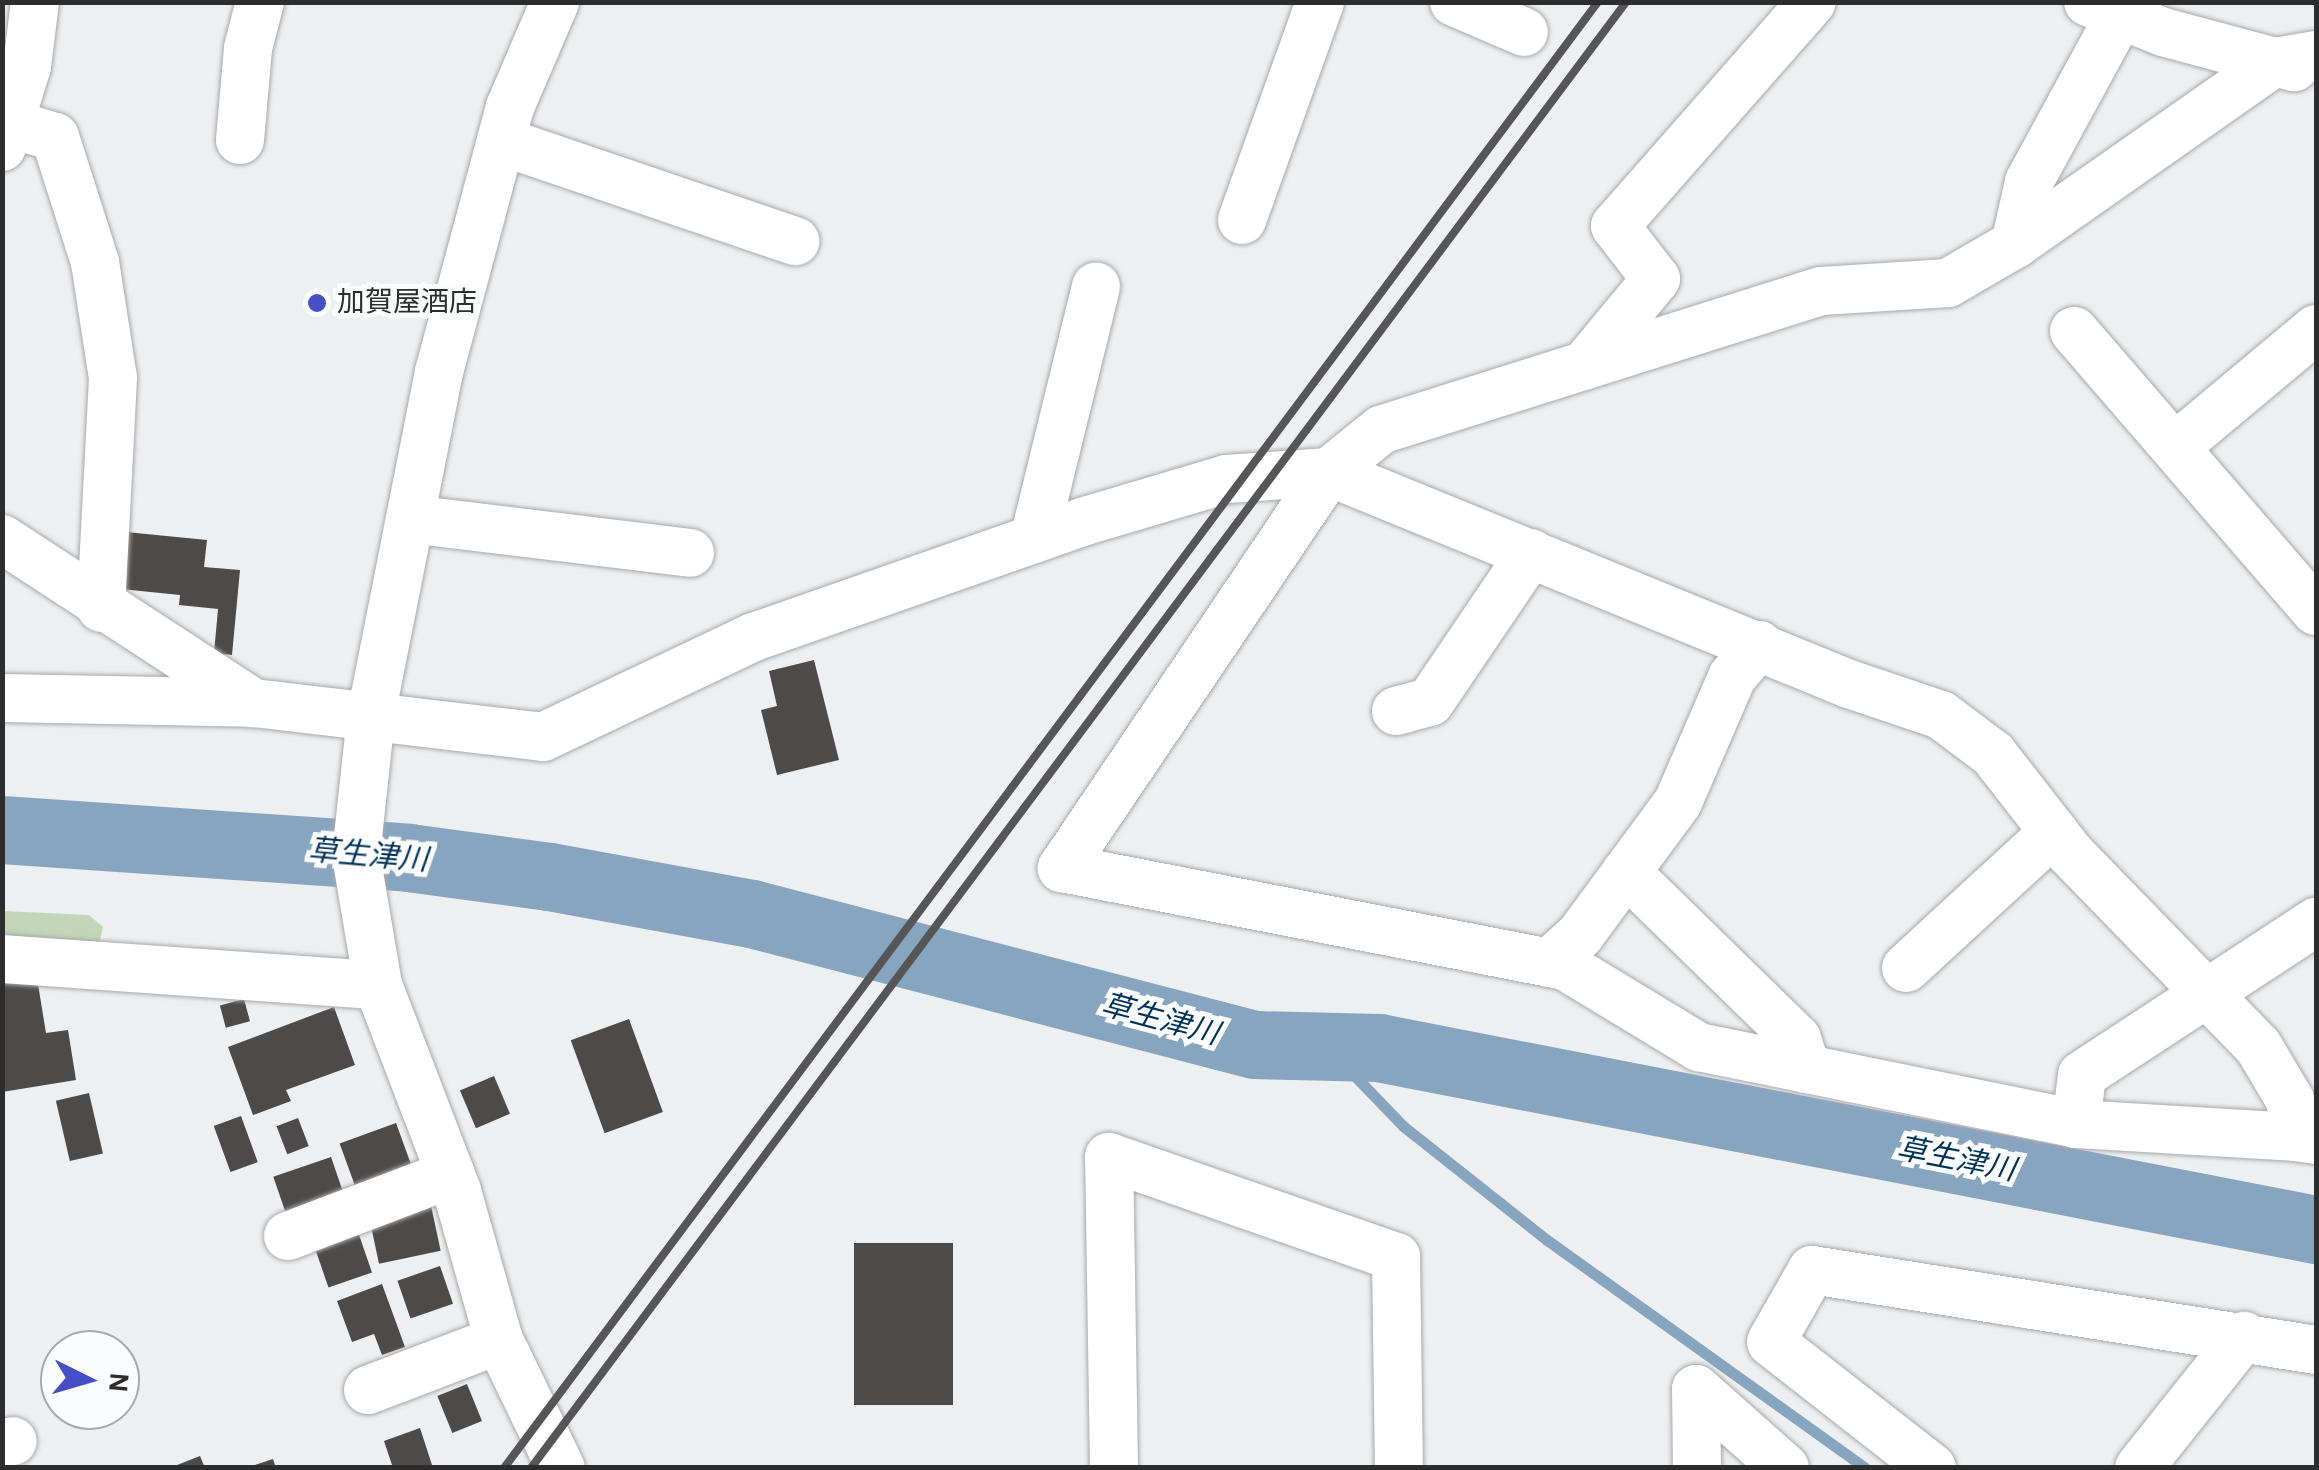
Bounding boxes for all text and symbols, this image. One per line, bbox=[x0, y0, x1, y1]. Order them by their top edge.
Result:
place label: 加賀屋酒店 bbox=[337, 286, 477, 320]
marker: 加賀屋酒店 bbox=[306, 292, 328, 314]
water label: 草生津川 bbox=[307, 833, 429, 879]
water label: 草生津川 bbox=[1097, 987, 1223, 1053]
water label: 草生津川 bbox=[1894, 1131, 2018, 1189]
north arrow bbox=[40, 1330, 140, 1430]
text: N bbox=[103, 1372, 133, 1393]

